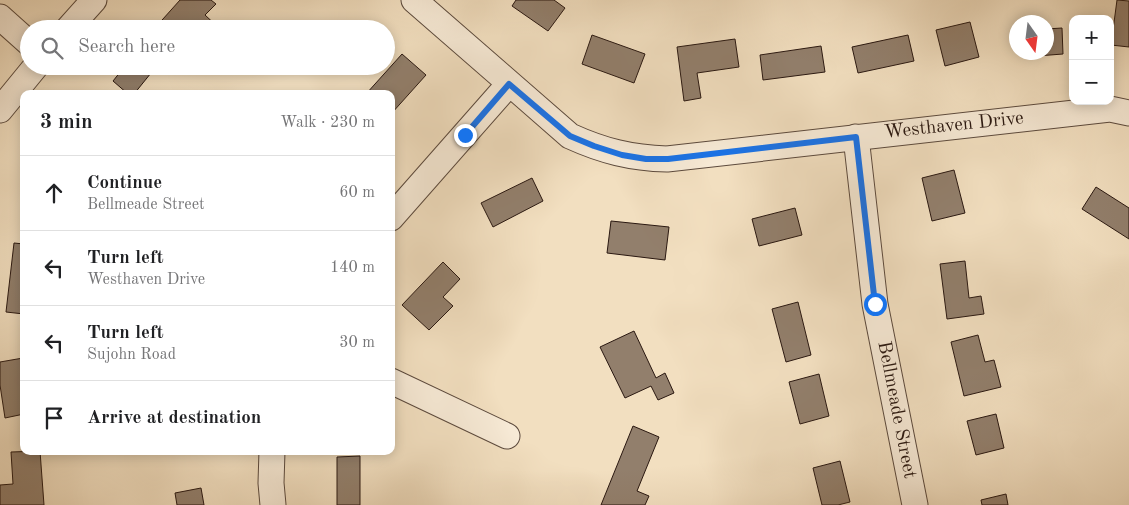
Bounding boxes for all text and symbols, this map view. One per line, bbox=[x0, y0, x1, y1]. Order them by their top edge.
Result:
north arrow bbox=[1009, 15, 1054, 60]
map controls bbox=[1069, 15, 1114, 105]
button: + bbox=[1069, 15, 1114, 60]
search box bbox=[20, 20, 395, 75]
icon: search bbox=[38, 34, 66, 62]
text: Search here bbox=[78, 38, 175, 57]
button: − bbox=[1069, 60, 1114, 105]
street label: Westhaven Drive bbox=[883, 109, 1025, 143]
text: 3 min bbox=[40, 112, 93, 133]
text: Walk · 230 m bbox=[280, 115, 375, 131]
route end bbox=[454, 124, 477, 147]
text: Continue bbox=[87, 174, 162, 193]
icon: ahead bbox=[40, 179, 68, 207]
text: 60 m bbox=[339, 185, 375, 201]
text: Bellmeade Street bbox=[87, 197, 205, 213]
text: Turn left bbox=[87, 249, 164, 268]
icon: left bbox=[40, 254, 68, 282]
text: 140 m bbox=[330, 260, 375, 276]
text: Westhaven Drive bbox=[87, 272, 205, 288]
route start bbox=[864, 293, 887, 316]
text: Turn left bbox=[87, 324, 164, 343]
icon: left bbox=[40, 329, 68, 357]
text: 30 m bbox=[339, 335, 375, 351]
street label: Bellmeade Street bbox=[873, 340, 919, 480]
text: Sujohn Road bbox=[87, 347, 176, 363]
icon: arrive bbox=[40, 404, 68, 432]
text: Arrive at destination bbox=[87, 409, 261, 428]

